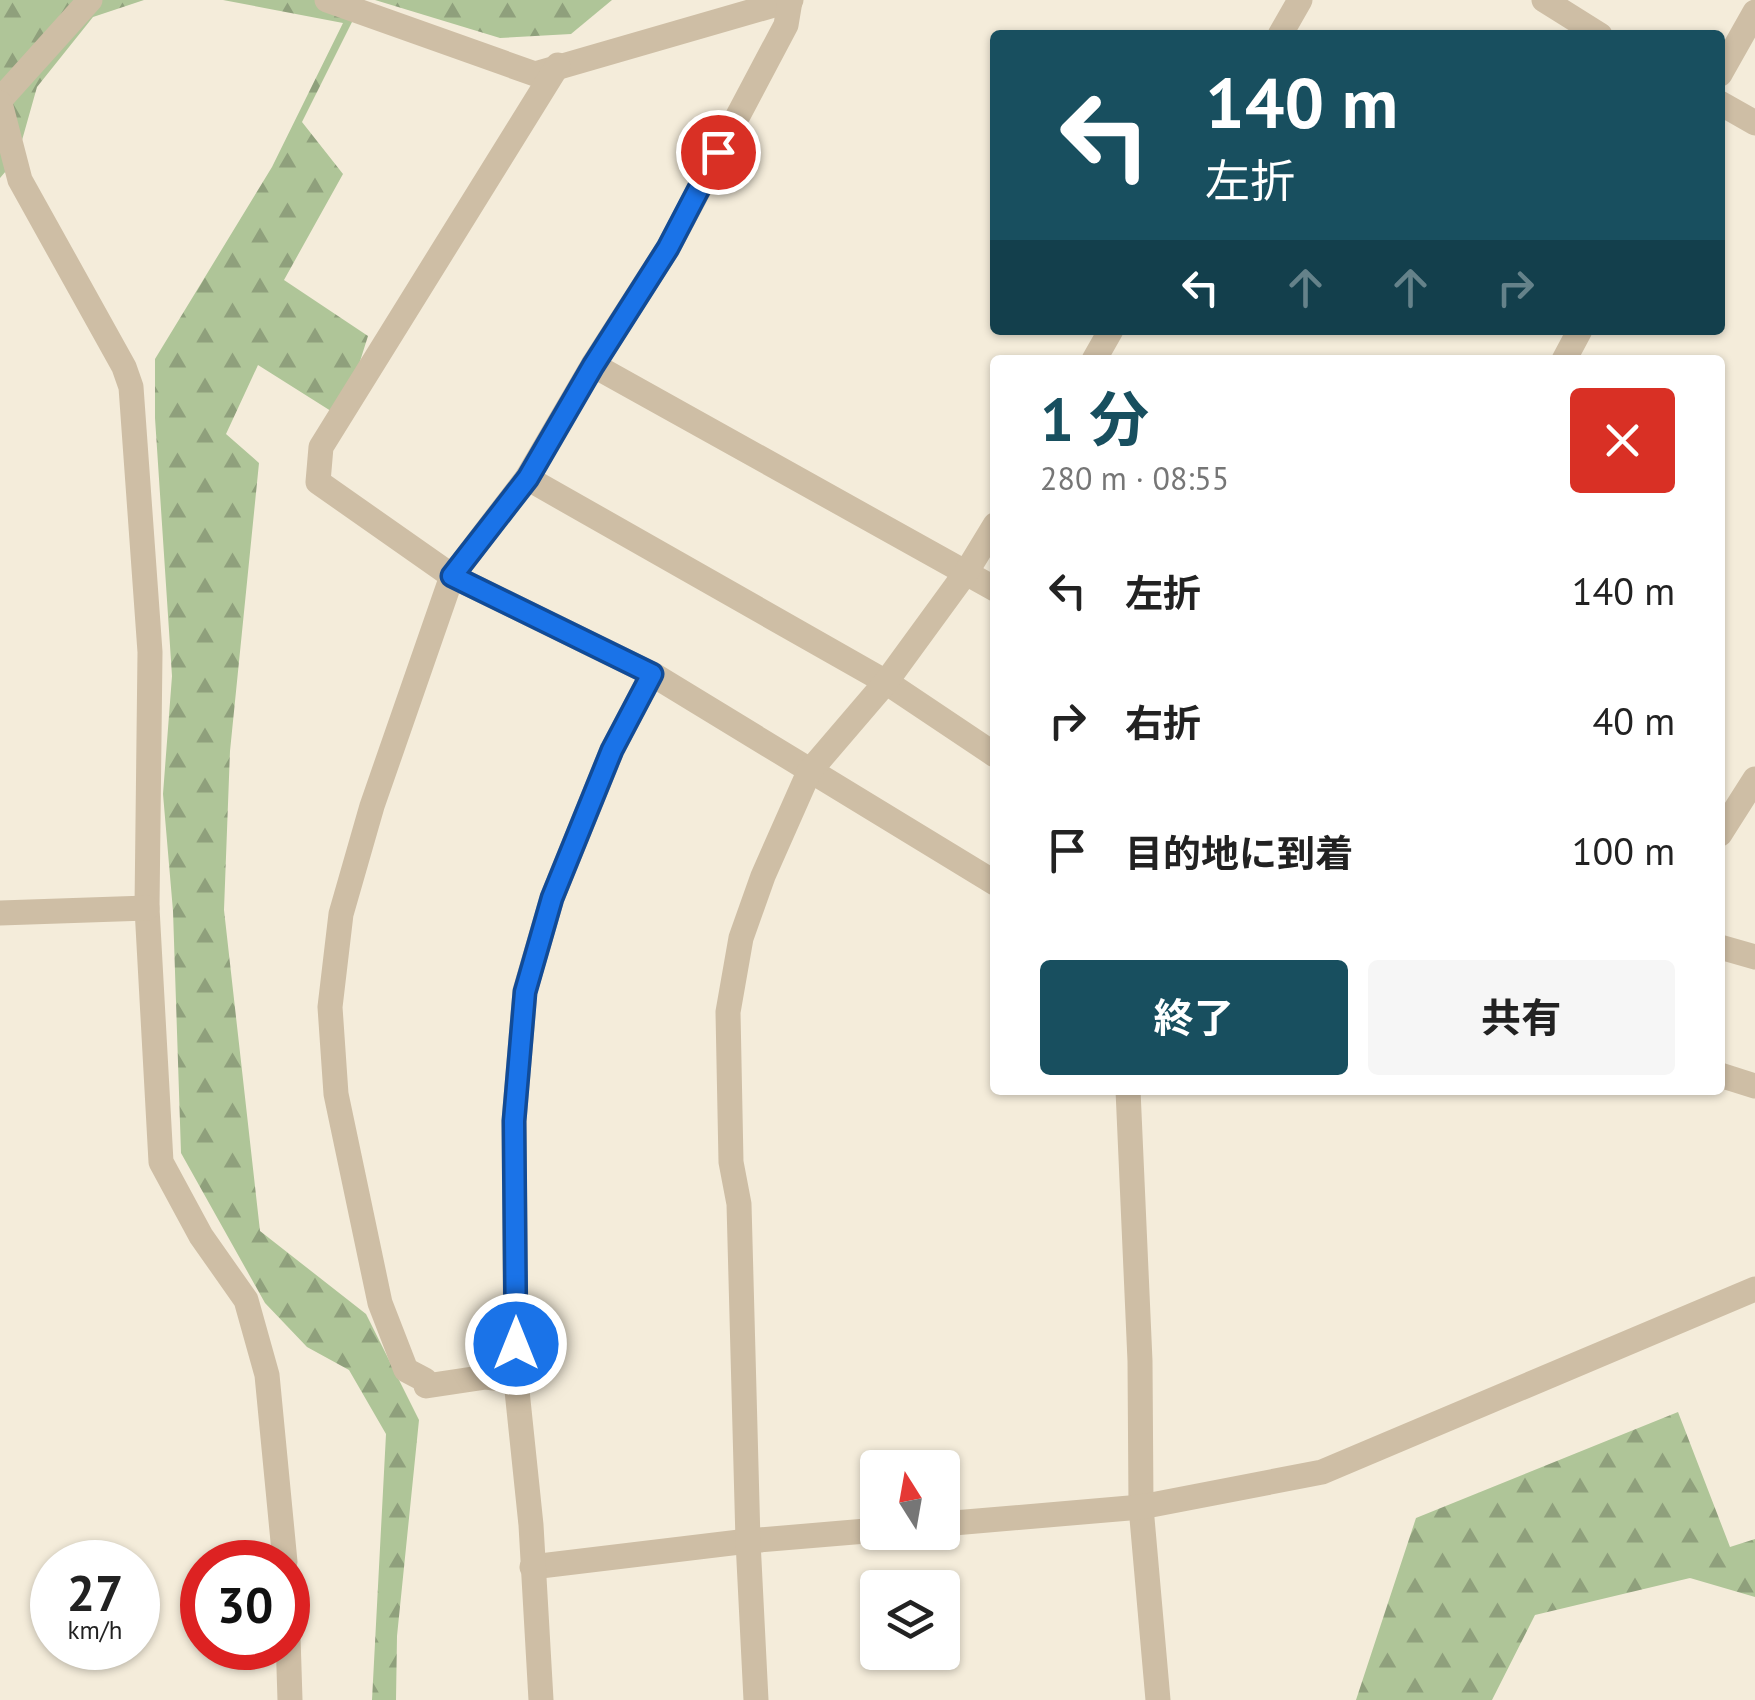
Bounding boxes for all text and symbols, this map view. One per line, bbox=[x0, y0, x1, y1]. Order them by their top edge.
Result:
text: 140 m bbox=[1205, 57, 1398, 147]
icon: left bbox=[1040, 70, 1170, 200]
pin bbox=[676, 110, 761, 195]
icon: arrive bbox=[691, 125, 746, 180]
text: 左折 bbox=[1205, 151, 1295, 209]
icon: left bbox=[1173, 260, 1228, 315]
icon: ahead bbox=[1278, 260, 1333, 315]
icon: ahead bbox=[1383, 260, 1438, 315]
icon: right bbox=[1488, 260, 1543, 315]
text: 1 分 bbox=[1040, 380, 1149, 458]
button: close bbox=[1570, 388, 1675, 493]
text: 280 m · 08:55 bbox=[1040, 457, 1229, 499]
icon: left bbox=[1040, 563, 1095, 618]
text: 140 m bbox=[1572, 566, 1675, 615]
text: 左折 bbox=[1125, 568, 1201, 617]
icon: right bbox=[1040, 693, 1095, 748]
text: 40 m bbox=[1593, 696, 1675, 745]
text: 右折 bbox=[1125, 698, 1201, 747]
icon: arrive bbox=[1040, 823, 1095, 878]
text: 100 m bbox=[1572, 826, 1675, 875]
text: 目的地に到着 bbox=[1125, 828, 1353, 877]
button: 終了 bbox=[1040, 960, 1348, 1075]
button: 共有 bbox=[1368, 960, 1675, 1075]
position arrow bbox=[464, 1292, 568, 1396]
north arrow bbox=[860, 1450, 960, 1550]
map controls bbox=[860, 1450, 960, 1670]
speed limit sign: 30 bbox=[180, 1540, 310, 1670]
text: 27 bbox=[67, 1560, 123, 1625]
button: layers bbox=[860, 1570, 960, 1670]
text: km/h bbox=[68, 1614, 122, 1646]

